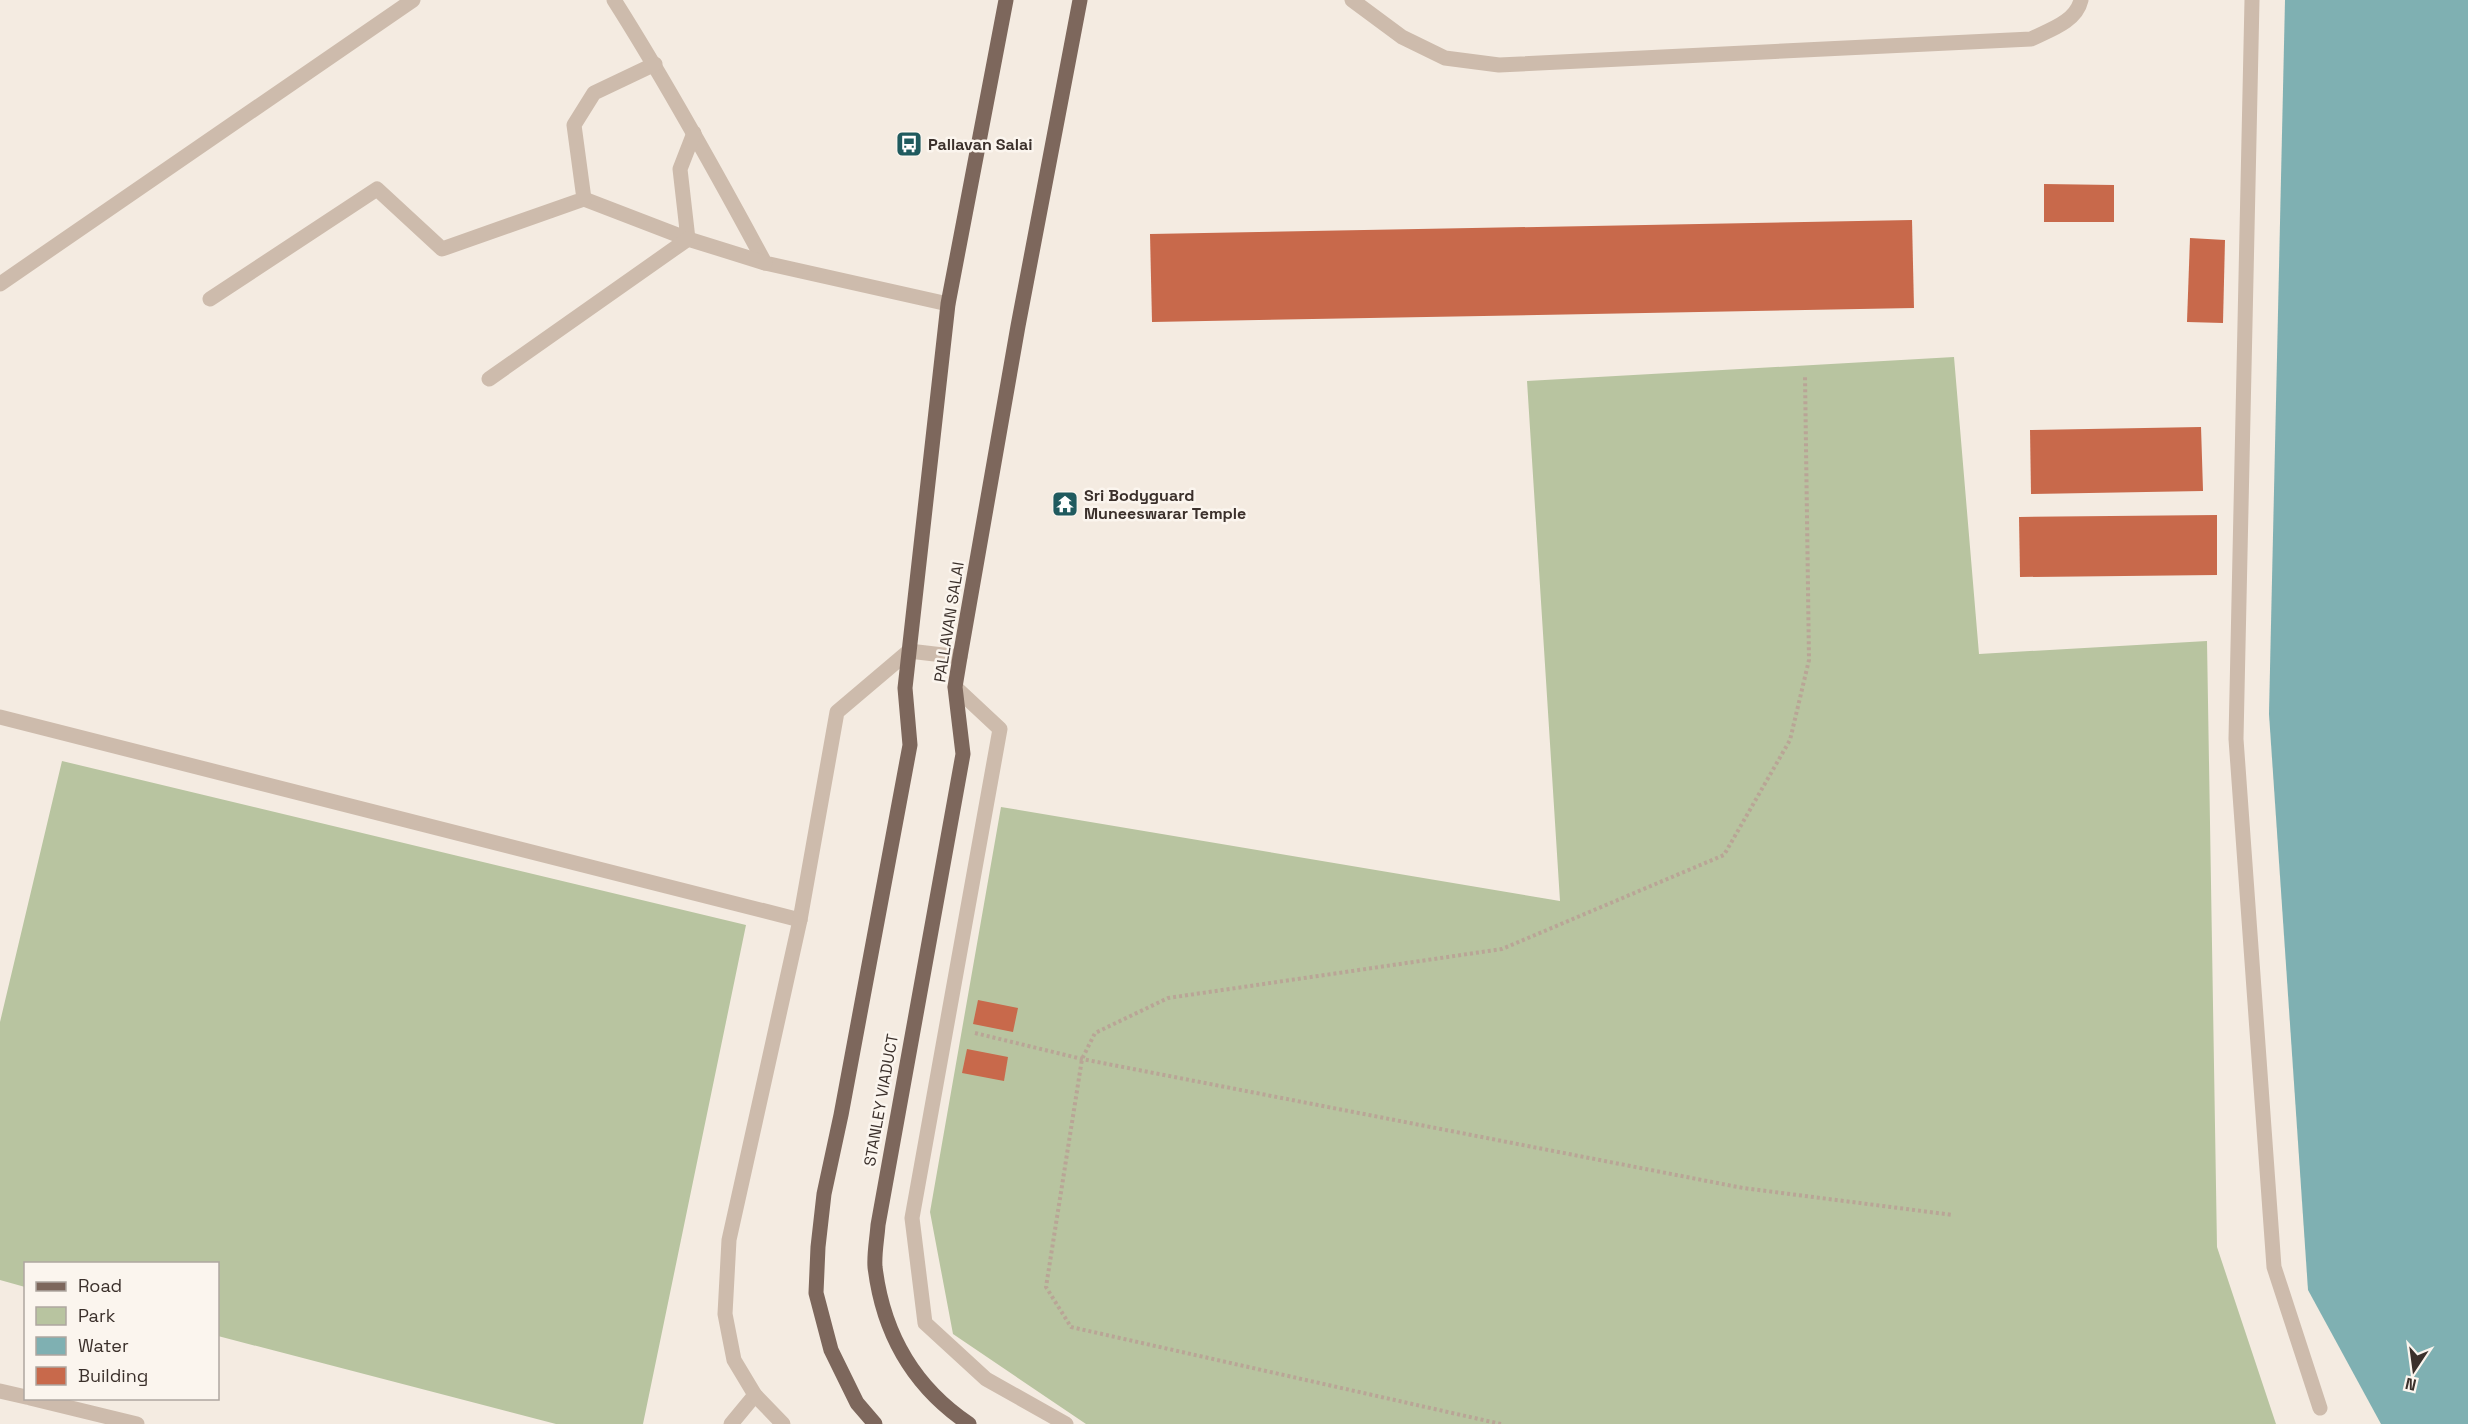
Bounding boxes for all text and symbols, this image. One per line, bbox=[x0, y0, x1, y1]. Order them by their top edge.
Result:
bus stop icon: Pallavan Salai bbox=[894, 129, 924, 159]
place label: Pallavan Salai bbox=[928, 134, 1033, 155]
place label: Sri Bodyguard Muneeswarar Temple bbox=[1084, 485, 1246, 524]
temple icon: Sri Bodyguard Muneeswarar Temple bbox=[1050, 489, 1080, 519]
street label: PALLAVAN SALAI bbox=[929, 560, 969, 684]
street label: STANLEY VIADUCT bbox=[859, 1032, 903, 1168]
legend bbox=[24, 1262, 219, 1400]
text: Road bbox=[78, 1274, 122, 1297]
text: Park bbox=[78, 1304, 116, 1327]
text: Water bbox=[78, 1334, 129, 1357]
north arrow bbox=[2384, 1340, 2444, 1400]
text: Building bbox=[78, 1364, 148, 1387]
text: N bbox=[2403, 1373, 2418, 1396]

